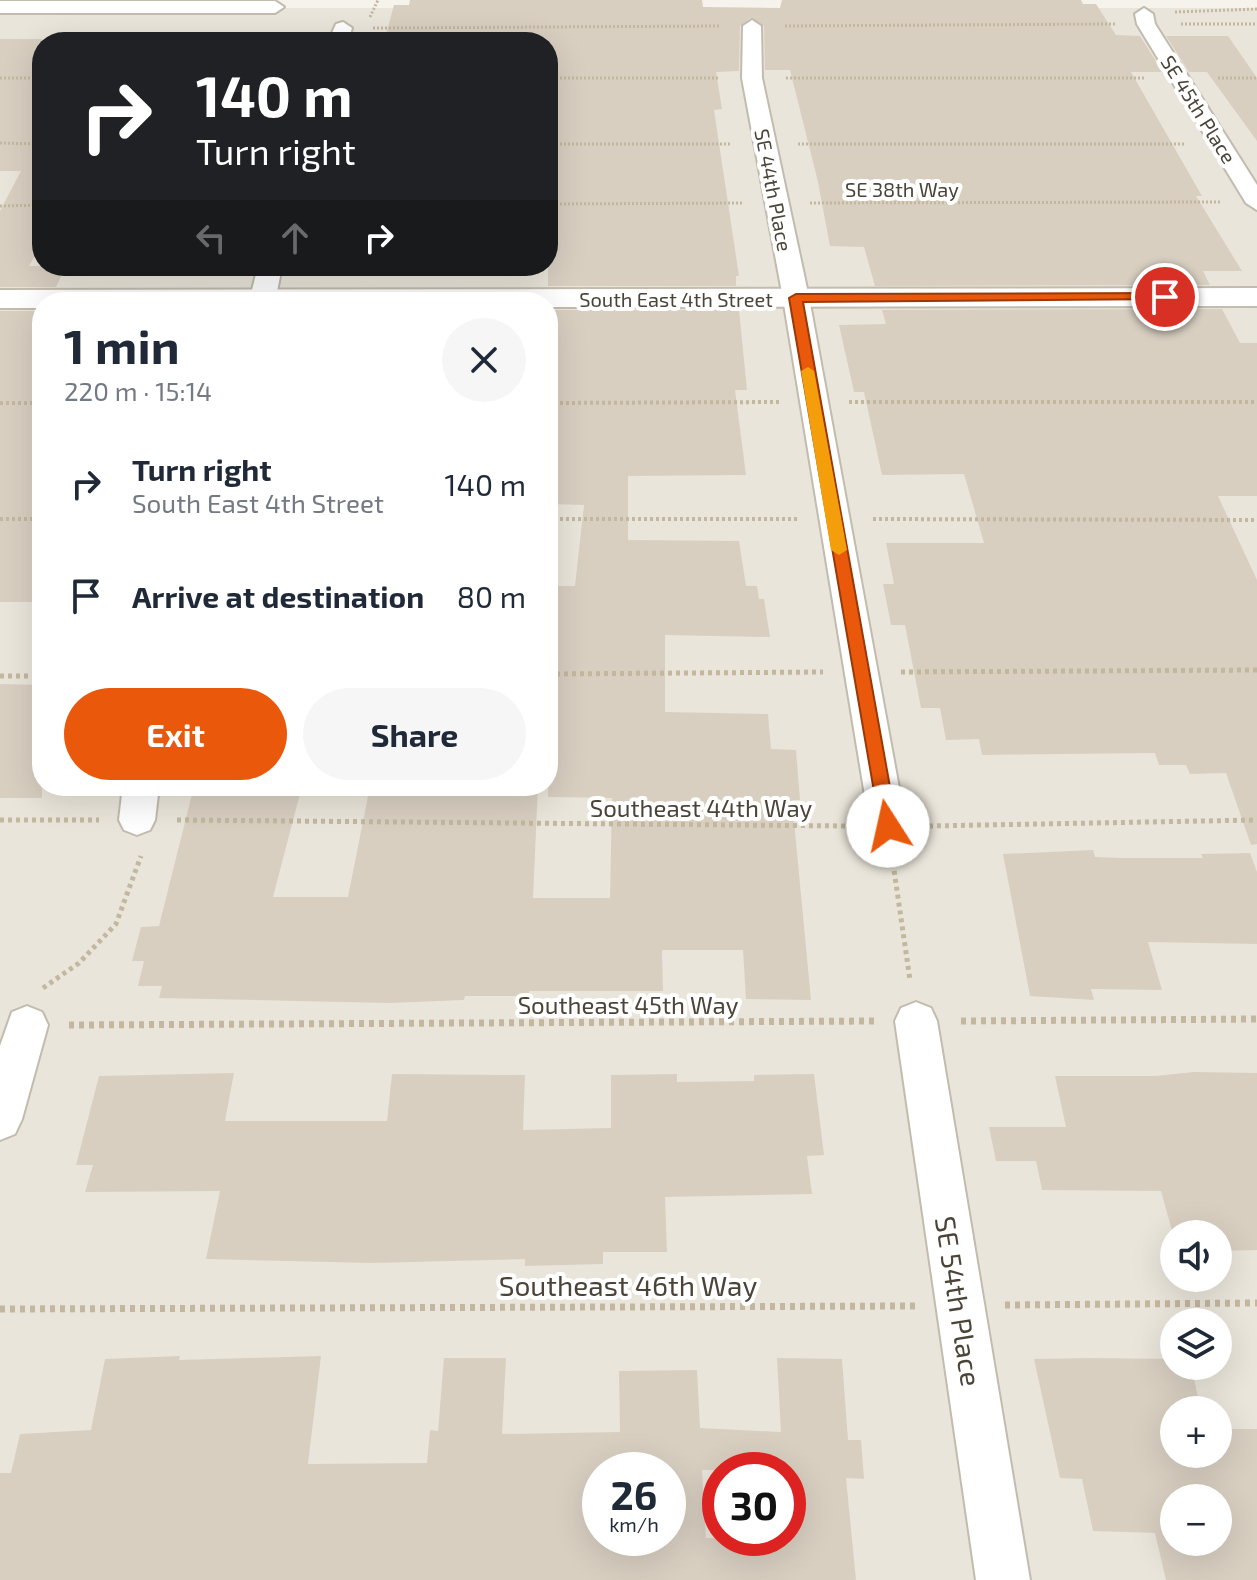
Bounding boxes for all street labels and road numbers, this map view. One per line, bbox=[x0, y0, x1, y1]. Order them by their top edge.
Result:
street label: SE 45th Place bbox=[1156, 51, 1242, 167]
street label: SE 44th Place bbox=[750, 127, 798, 253]
street label: SE 38th Way bbox=[845, 177, 959, 201]
street label: South East 4th Street bbox=[579, 287, 773, 311]
street label: Southeast 44th Way bbox=[590, 793, 813, 822]
street label: Southeast 45th Way bbox=[518, 990, 739, 1019]
street label: SE 54th Place bbox=[929, 1214, 989, 1388]
street label: Southeast 46th Way bbox=[499, 1268, 757, 1302]

